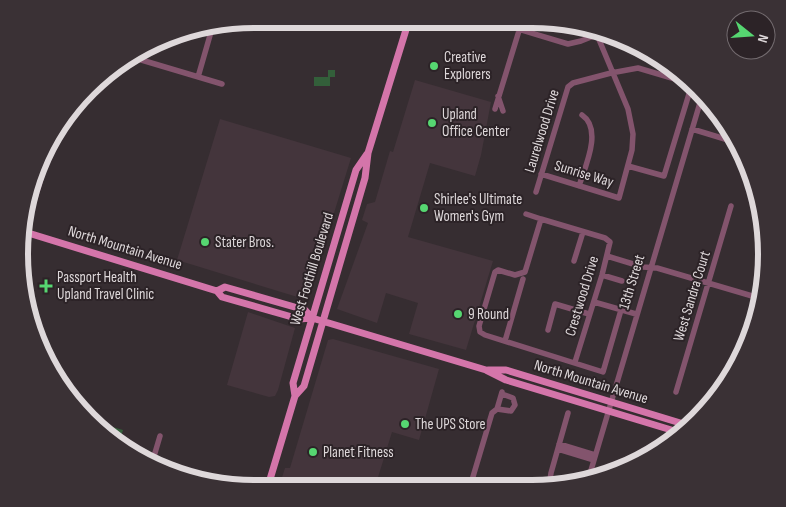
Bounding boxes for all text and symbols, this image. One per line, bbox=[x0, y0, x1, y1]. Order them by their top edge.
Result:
north arrow bbox=[726, 10, 776, 60]
text: N bbox=[754, 33, 772, 45]
place label: Creative Explorers bbox=[444, 48, 491, 84]
marker: Creative Explorers bbox=[428, 60, 440, 72]
street label: Laurelwood Drive bbox=[520, 87, 564, 175]
place label: Upland Office Center bbox=[442, 105, 510, 141]
marker: Upland Office Center bbox=[426, 117, 438, 129]
street label: Sunrise Way bbox=[552, 156, 616, 192]
place label: Shirlee's Ultimate Women's Gym bbox=[434, 190, 522, 226]
marker: Shirlee's Ultimate Women's Gym bbox=[418, 202, 430, 214]
street label: West Foothill Boulevard bbox=[286, 210, 338, 328]
street label: North Mountain Avenue bbox=[66, 222, 184, 274]
place label: Stater Bros. bbox=[215, 233, 274, 252]
marker: Stater Bros. bbox=[199, 236, 211, 248]
street label: West Sandra Court bbox=[669, 248, 715, 344]
street label: 13th Street bbox=[615, 252, 649, 312]
street label: Crestwood Drive bbox=[561, 254, 603, 338]
place label: Passport Health Upland Travel Clinic bbox=[57, 268, 154, 304]
marker: Passport Health Upland Travel Clinic bbox=[39, 279, 53, 293]
place label: 9 Round bbox=[468, 305, 509, 324]
marker: 9 Round bbox=[452, 308, 464, 320]
street label: North Mountain Avenue bbox=[532, 356, 650, 408]
place label: The UPS Store bbox=[415, 415, 486, 434]
marker: The UPS Store bbox=[399, 418, 411, 430]
place label: Planet Fitness bbox=[323, 443, 394, 462]
marker: Planet Fitness bbox=[307, 446, 319, 458]

